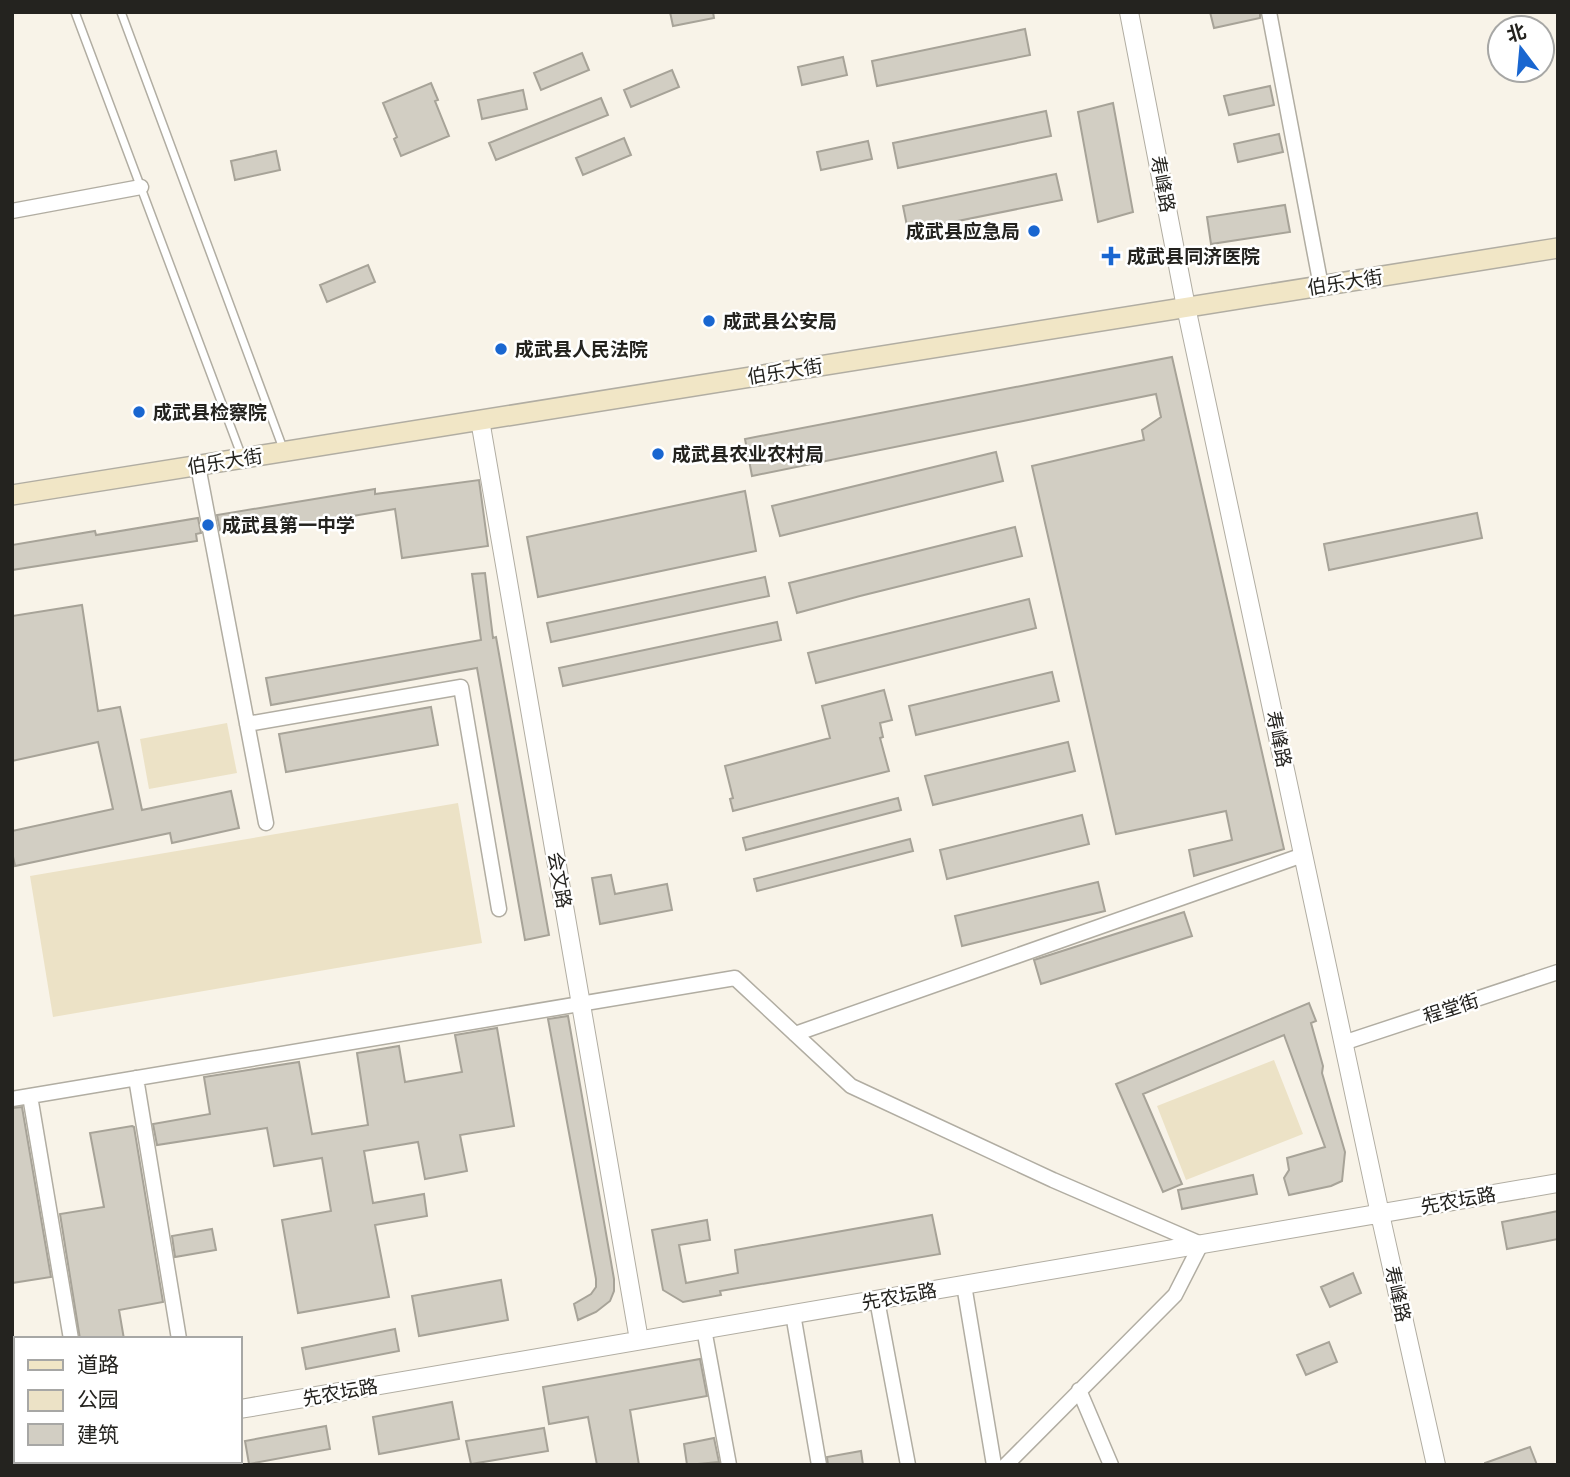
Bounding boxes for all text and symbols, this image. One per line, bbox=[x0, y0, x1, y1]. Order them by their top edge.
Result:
north arrow bbox=[1486, 14, 1556, 84]
text: 北 bbox=[1504, 18, 1529, 48]
street label: 寿峰路 bbox=[1145, 154, 1181, 214]
place label: 成武县应急局 bbox=[906, 218, 1020, 244]
marker: 成武县应急局 bbox=[1026, 223, 1042, 239]
place label: 成武县同济医院 bbox=[1127, 243, 1260, 269]
marker: 成武县同济医院 bbox=[1101, 246, 1121, 266]
street label: 伯乐大街 bbox=[1305, 263, 1385, 301]
place label: 成武县公安局 bbox=[723, 308, 837, 334]
marker: 成武县公安局 bbox=[701, 313, 717, 329]
place label: 成武县人民法院 bbox=[515, 336, 648, 362]
marker: 成武县人民法院 bbox=[493, 341, 509, 357]
street label: 伯乐大街 bbox=[745, 352, 825, 390]
place label: 成武县检察院 bbox=[153, 399, 267, 425]
marker: 成武县检察院 bbox=[131, 404, 147, 420]
place label: 成武县农业农村局 bbox=[672, 441, 824, 467]
street label: 伯乐大街 bbox=[185, 442, 265, 480]
marker: 成武县农业农村局 bbox=[650, 446, 666, 462]
place label: 成武县第一中学 bbox=[222, 512, 355, 538]
marker: 成武县第一中学 bbox=[200, 517, 216, 533]
street label: 寿峰路 bbox=[1260, 708, 1298, 770]
street label: 会文路 bbox=[542, 850, 578, 910]
street label: 程堂街 bbox=[1420, 987, 1482, 1029]
street label: 先农坛路 bbox=[1418, 1181, 1498, 1219]
street label: 寿峰路 bbox=[1379, 1263, 1417, 1325]
street label: 先农坛路 bbox=[859, 1277, 939, 1315]
legend bbox=[14, 1337, 242, 1463]
text: 道路 bbox=[77, 1350, 119, 1379]
street label: 先农坛路 bbox=[300, 1373, 380, 1411]
text: 公园 bbox=[77, 1385, 119, 1414]
text: 建筑 bbox=[77, 1420, 119, 1449]

